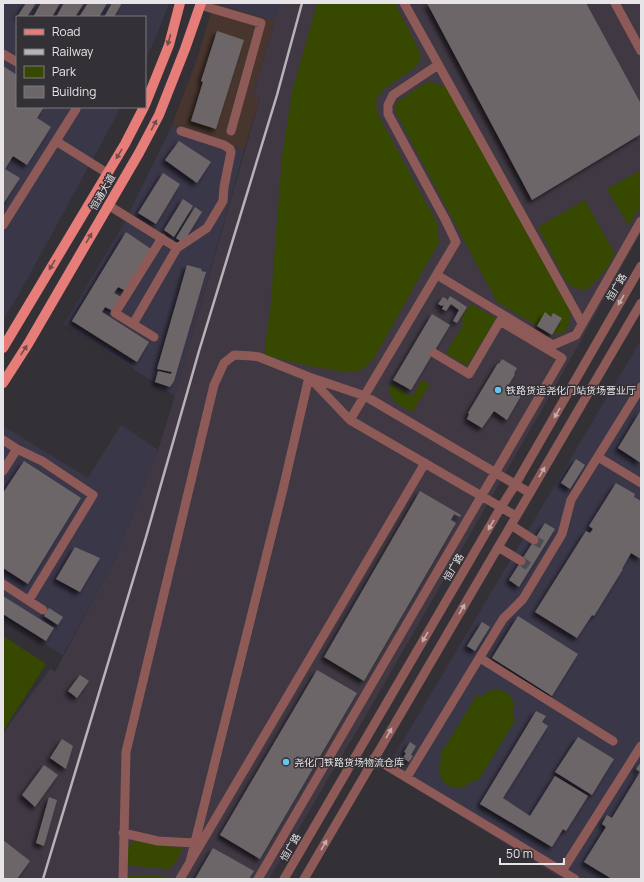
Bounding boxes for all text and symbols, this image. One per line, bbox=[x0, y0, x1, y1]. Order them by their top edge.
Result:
legend bbox=[16, 16, 146, 108]
text: Road bbox=[52, 23, 80, 40]
one-way arrow bbox=[166, 34, 172, 47]
text: Railway bbox=[52, 43, 94, 60]
text: Park bbox=[52, 63, 77, 80]
text: Building bbox=[52, 83, 96, 100]
one-way arrow bbox=[150, 119, 157, 131]
one-way arrow bbox=[115, 148, 122, 160]
street label: 恒通大道 bbox=[86, 171, 118, 213]
one-way arrow bbox=[86, 232, 93, 244]
one-way arrow bbox=[49, 259, 56, 271]
street label: 恒广路 bbox=[602, 271, 630, 303]
one-way arrow bbox=[618, 294, 625, 306]
one-way arrow bbox=[20, 345, 28, 355]
place label: 铁路货运尧化门站货场营业厅 bbox=[506, 383, 636, 397]
marker: 铁路货运尧化门站货场营业厅 bbox=[493, 385, 503, 395]
one-way arrow bbox=[553, 407, 560, 419]
one-way arrow bbox=[538, 466, 545, 478]
one-way arrow bbox=[487, 519, 494, 531]
street label: 恒广路 bbox=[439, 551, 467, 583]
one-way arrow bbox=[458, 603, 465, 615]
one-way arrow bbox=[422, 631, 429, 643]
one-way arrow bbox=[385, 727, 392, 739]
place label: 尧化门铁路货场物流仓库 bbox=[294, 755, 404, 769]
marker: 尧化门铁路货场物流仓库 bbox=[281, 757, 291, 767]
street label: 恒广路 bbox=[276, 831, 304, 863]
one-way arrow bbox=[320, 839, 327, 851]
scale bar bbox=[500, 840, 564, 866]
text: 50 m bbox=[506, 845, 533, 862]

